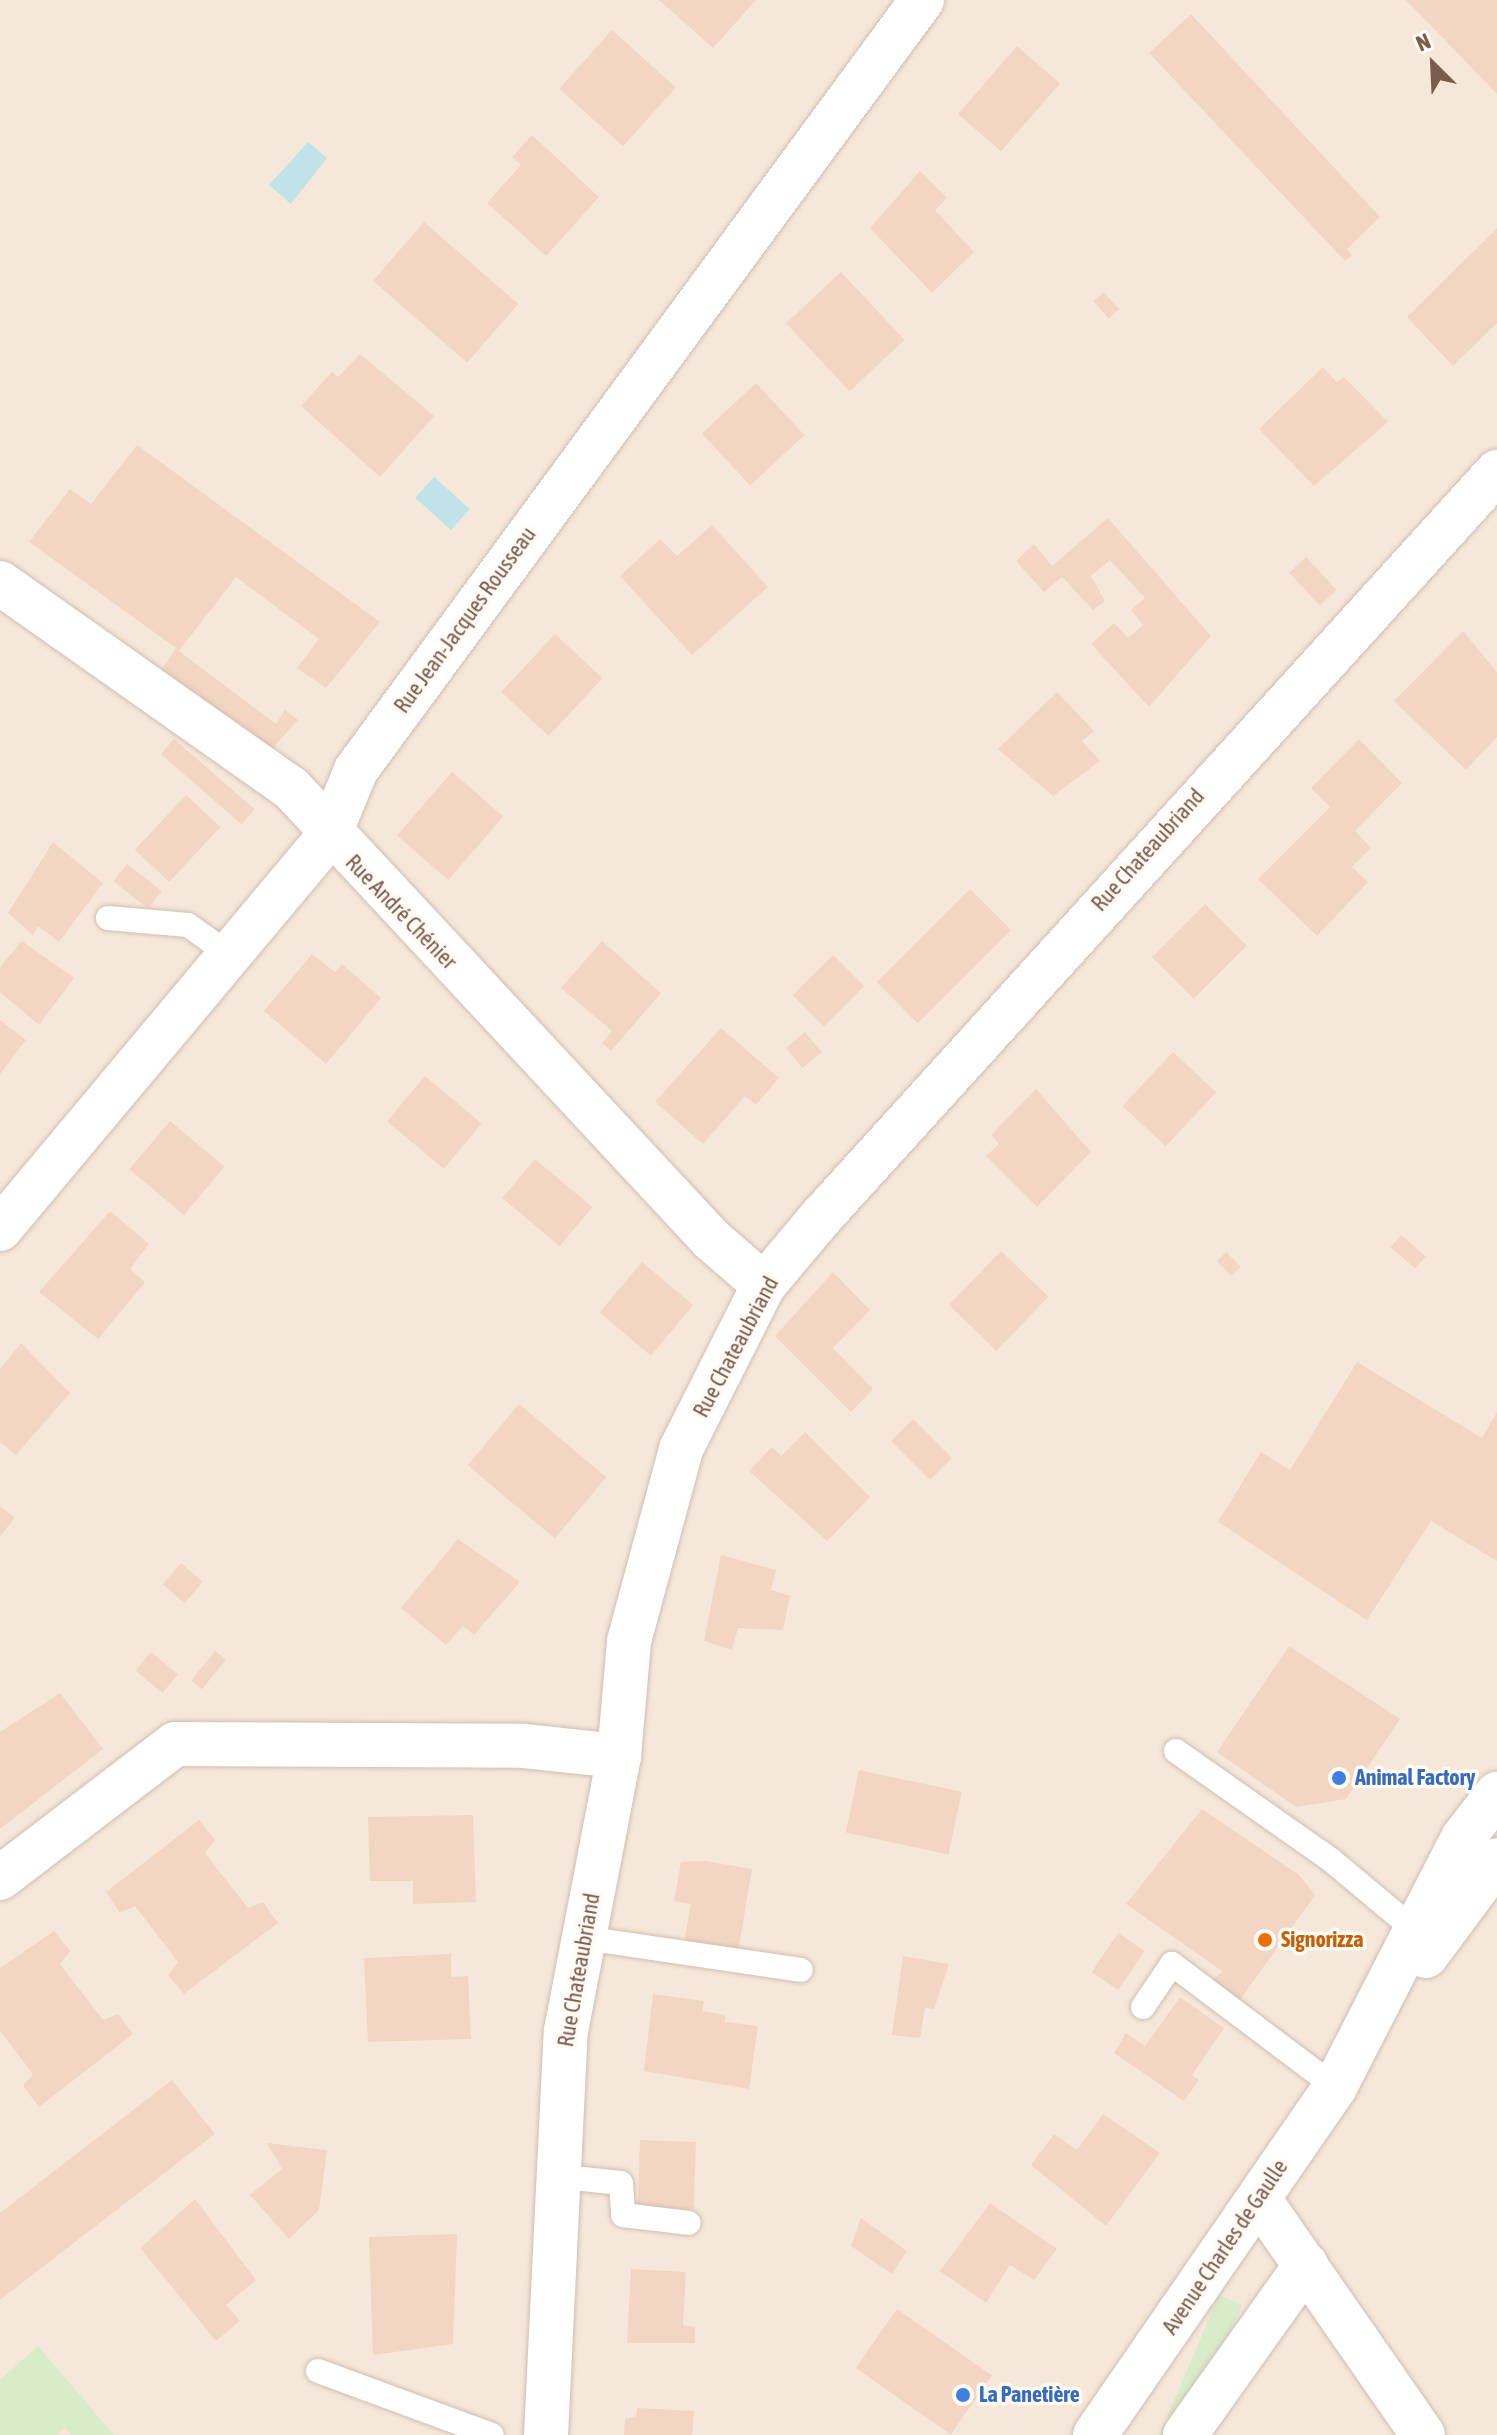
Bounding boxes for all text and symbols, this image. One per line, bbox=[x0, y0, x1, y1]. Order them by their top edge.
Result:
north arrow bbox=[1393, 24, 1473, 104]
text: N bbox=[1412, 28, 1434, 57]
street label: Rue Jean-Jacques Rousseau bbox=[389, 522, 541, 718]
street label: Rue Chateaubriand bbox=[1086, 783, 1210, 917]
street label: Rue André Chénier bbox=[340, 849, 462, 975]
street label: Rue Chateaubriand bbox=[688, 1272, 784, 1422]
place label: Animal Factory bbox=[1355, 1765, 1475, 1791]
marker: Animal Factory bbox=[1330, 1769, 1348, 1787]
street label: Rue Chateaubriand bbox=[552, 1891, 606, 2049]
place label: Signorizza bbox=[1281, 1927, 1363, 1953]
marker: Signorizza bbox=[1256, 1931, 1274, 1949]
street label: Avenue Charles de Gaulle bbox=[1157, 2155, 1293, 2339]
place label: La Panetière bbox=[979, 2382, 1080, 2408]
marker: La Panetière bbox=[954, 2386, 972, 2404]

